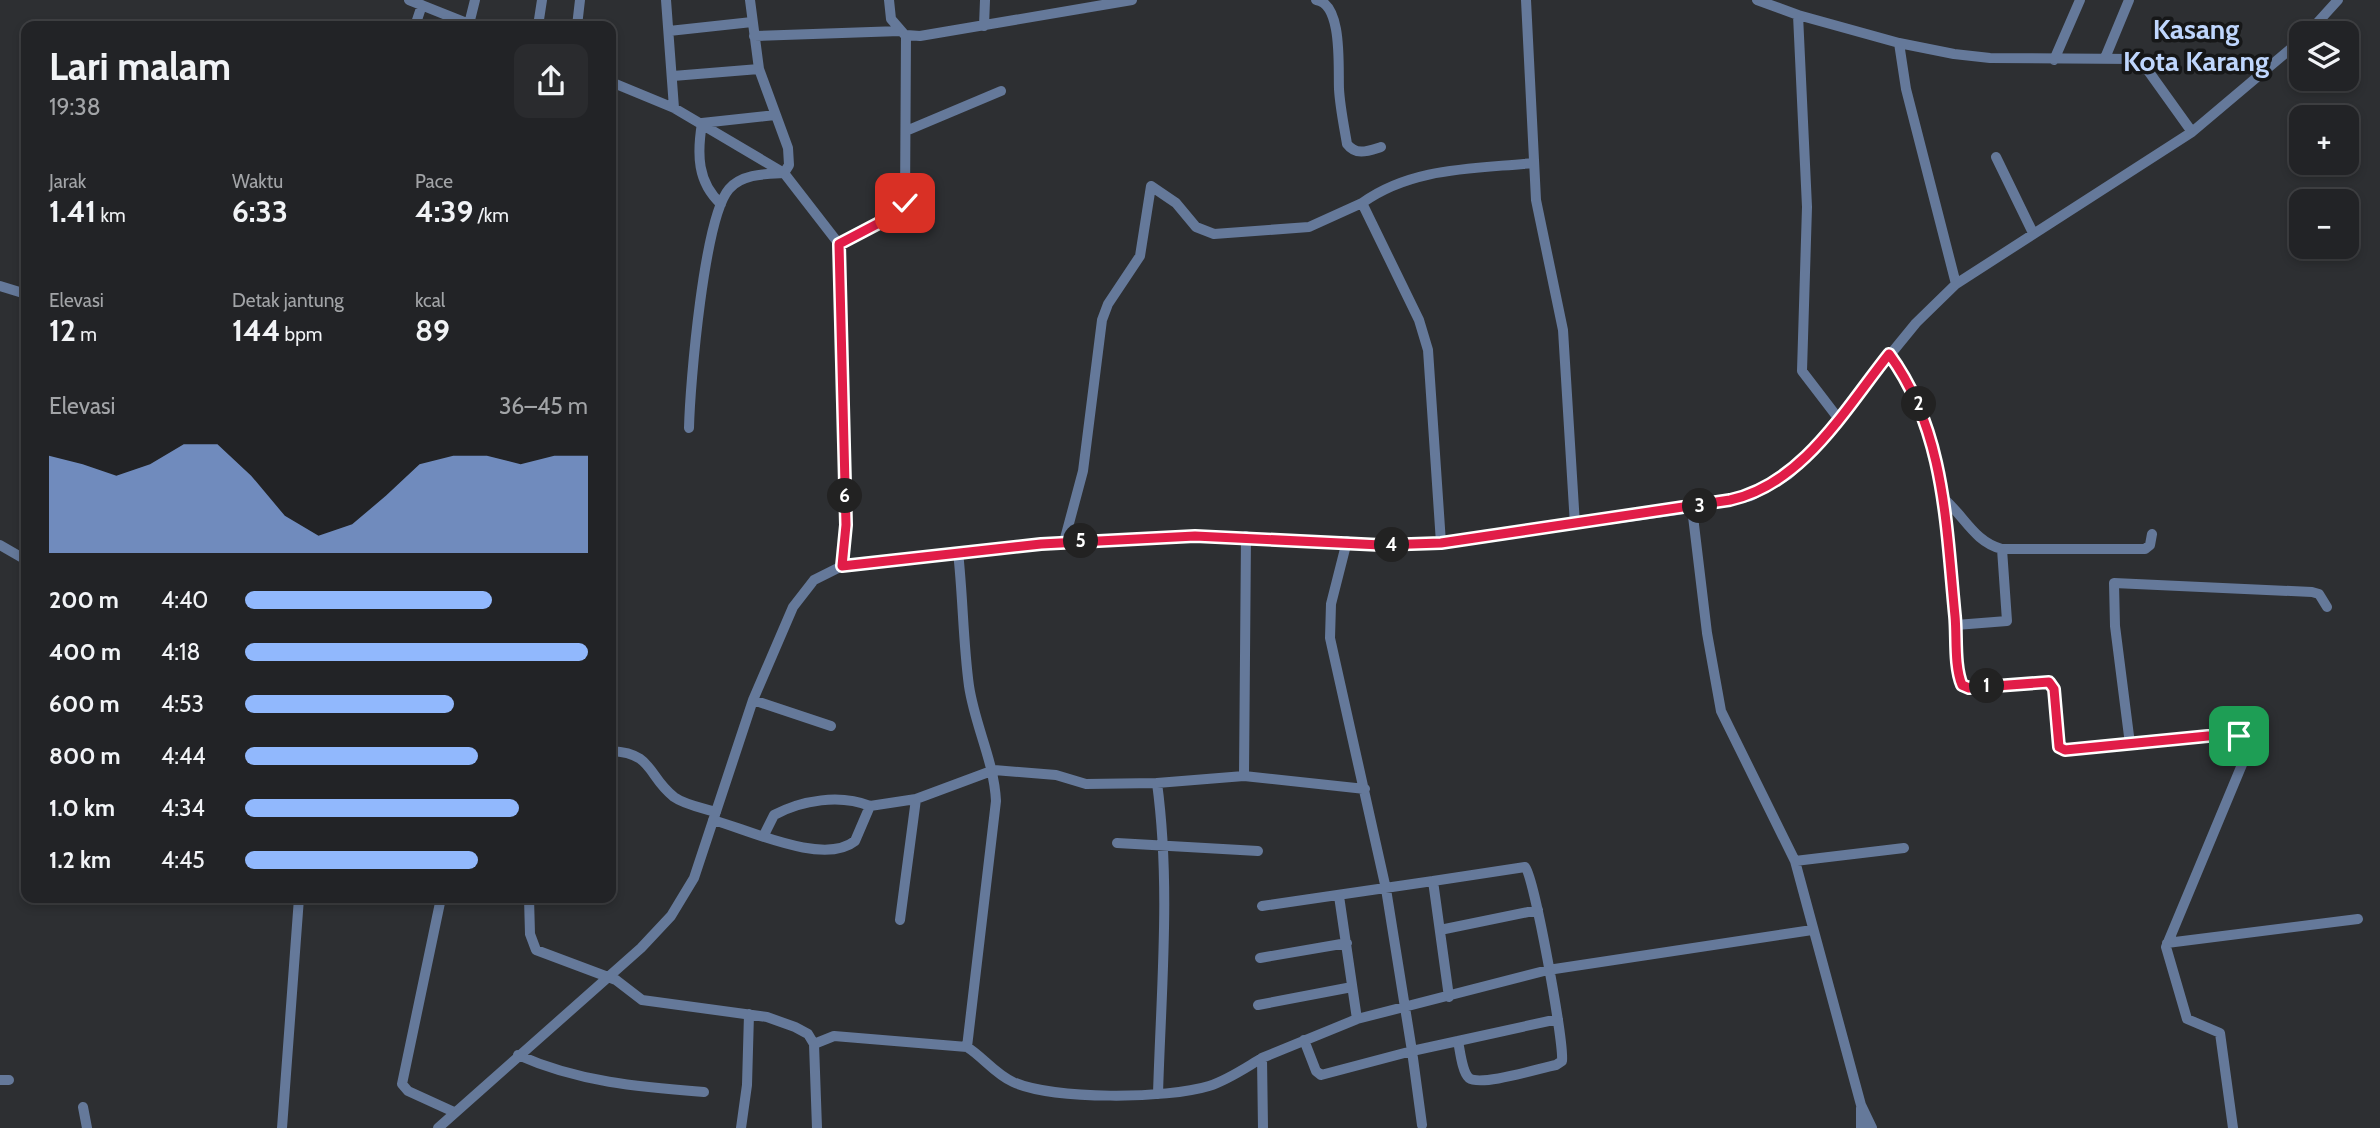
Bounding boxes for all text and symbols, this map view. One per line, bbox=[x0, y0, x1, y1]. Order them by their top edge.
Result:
district label: Kasang Kota Karang bbox=[2123, 12, 2269, 78]
map controls bbox=[2289, 21, 2359, 259]
button: layers bbox=[2289, 21, 2359, 91]
text: Lari malam bbox=[49, 43, 231, 90]
button: share bbox=[514, 44, 588, 118]
text: 19:38 bbox=[49, 93, 101, 121]
button: + bbox=[2289, 105, 2359, 175]
text: Jarak bbox=[49, 170, 86, 193]
text: Waktu bbox=[232, 170, 283, 193]
text: Pace bbox=[415, 170, 453, 193]
pin bbox=[875, 173, 935, 233]
icon: check bbox=[886, 184, 924, 222]
button: − bbox=[2289, 189, 2359, 259]
text: 1.41 bbox=[49, 193, 96, 230]
text: 6:33 bbox=[232, 193, 288, 230]
text: 4:39 bbox=[415, 193, 473, 230]
text: km bbox=[96, 204, 126, 227]
text: /km bbox=[473, 204, 509, 227]
text: Elevasi bbox=[49, 289, 104, 312]
text: Detak jantung bbox=[232, 289, 344, 312]
text: kcal bbox=[415, 289, 445, 312]
text: 12 bbox=[49, 312, 76, 349]
text: 144 bbox=[232, 312, 280, 349]
text: 89 bbox=[415, 312, 450, 349]
text: m bbox=[76, 323, 97, 346]
text: bpm bbox=[280, 323, 322, 346]
pin: 2 bbox=[1902, 386, 1937, 422]
text: Elevasi bbox=[49, 392, 115, 420]
text: 36–45 m bbox=[499, 392, 588, 420]
text: 2 bbox=[1913, 392, 1924, 415]
pin: 6 bbox=[828, 478, 862, 514]
text: 6 bbox=[839, 484, 850, 507]
pin: 3 bbox=[1682, 489, 1718, 524]
text: 3 bbox=[1694, 494, 1705, 517]
pin: 5 bbox=[1064, 524, 1098, 558]
pin: 4 bbox=[1374, 528, 1410, 562]
text: 5 bbox=[1075, 529, 1086, 552]
text: 4 bbox=[1386, 533, 1397, 556]
text: 200 m bbox=[49, 586, 119, 614]
text: 4:40 bbox=[161, 586, 208, 614]
text: 400 m bbox=[49, 638, 121, 666]
text: 4:18 bbox=[161, 638, 201, 666]
pin: 1 bbox=[1969, 668, 2004, 704]
text: 1 bbox=[1983, 674, 1990, 697]
text: 600 m bbox=[49, 690, 120, 718]
text: 4:53 bbox=[161, 690, 204, 718]
pin bbox=[2209, 706, 2269, 766]
icon: arrive bbox=[2220, 717, 2258, 755]
text: 800 m bbox=[49, 742, 121, 770]
text: 4:44 bbox=[161, 742, 206, 770]
text: 1.0 km bbox=[49, 794, 115, 822]
text: 4:34 bbox=[161, 794, 205, 822]
text: 1.2 km bbox=[49, 846, 111, 874]
text: 4:45 bbox=[161, 846, 205, 874]

